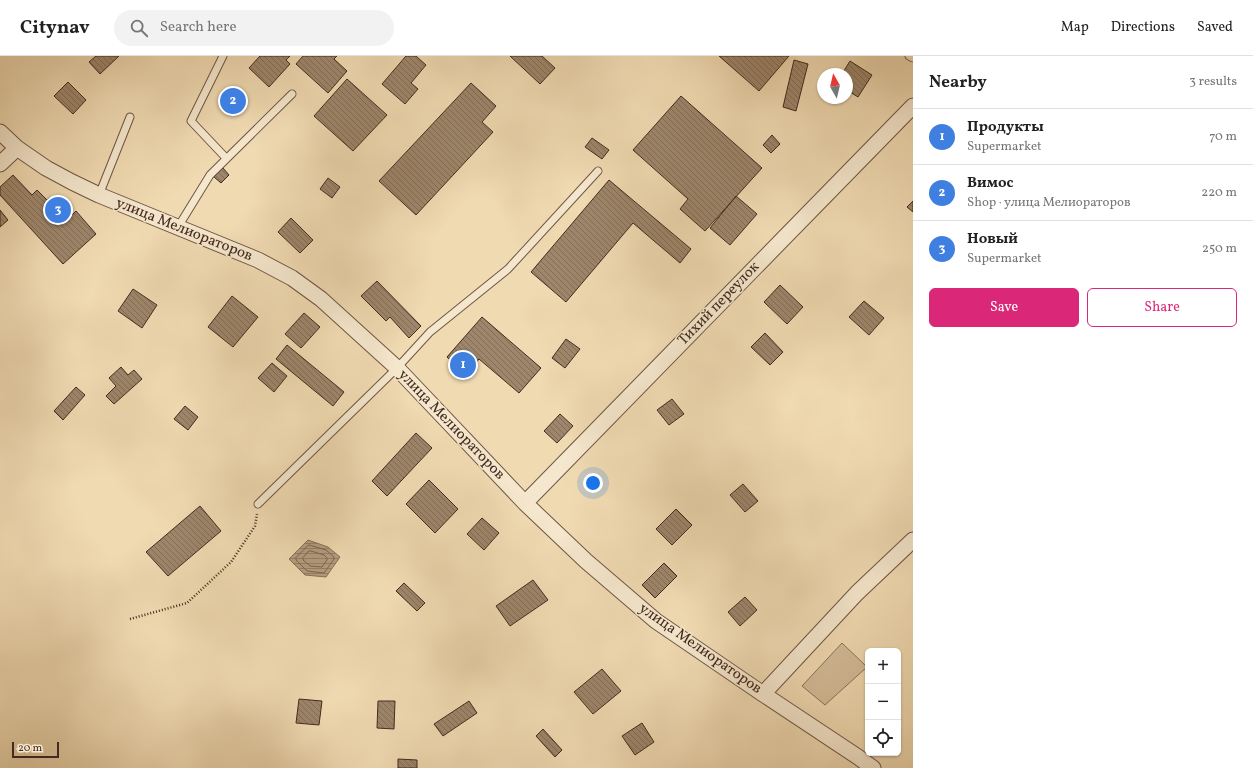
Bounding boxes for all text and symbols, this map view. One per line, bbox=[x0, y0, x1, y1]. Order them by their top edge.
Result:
search box bbox=[114, 10, 394, 46]
text: Citynav bbox=[20, 15, 90, 41]
icon: search bbox=[128, 17, 150, 39]
text: Search here bbox=[160, 17, 237, 38]
text: Map bbox=[1061, 18, 1089, 37]
text: Directions bbox=[1111, 18, 1175, 37]
text: Saved bbox=[1197, 18, 1233, 37]
north arrow bbox=[817, 68, 853, 104]
text: Nearby bbox=[929, 71, 987, 94]
text: 3 results bbox=[1189, 73, 1237, 91]
pin: 2 bbox=[220, 86, 246, 116]
text: Продукты bbox=[967, 117, 1044, 138]
text: 1 bbox=[939, 128, 945, 146]
text: 70 m bbox=[1209, 128, 1237, 146]
text: Supermarket bbox=[967, 138, 1042, 156]
text: Вимос bbox=[967, 173, 1014, 194]
text: 2 bbox=[939, 184, 945, 202]
text: 220 m bbox=[1201, 184, 1237, 202]
street label: улица Мелиораторов bbox=[112, 193, 256, 267]
text: Shop · улица Мелиораторов bbox=[967, 194, 1131, 212]
pin: 3 bbox=[45, 195, 71, 225]
text: Новый bbox=[967, 229, 1018, 250]
text: 3 bbox=[939, 240, 945, 258]
text: 250 m bbox=[1202, 240, 1237, 258]
text: Supermarket bbox=[967, 250, 1042, 268]
street label: Тихий переулок bbox=[673, 257, 765, 351]
button: Save bbox=[929, 288, 1079, 327]
button: Share bbox=[1087, 288, 1237, 327]
pin: 1 bbox=[450, 350, 476, 380]
street label: улица Мелиораторов bbox=[393, 365, 509, 485]
your location bbox=[583, 473, 603, 493]
street label: улица Мелиораторов bbox=[634, 599, 766, 699]
map controls bbox=[865, 648, 901, 756]
button: + bbox=[865, 648, 901, 684]
button: − bbox=[865, 684, 901, 720]
button: locate bbox=[865, 720, 901, 756]
scale bar bbox=[12, 740, 59, 759]
text: 20 m bbox=[18, 741, 42, 756]

